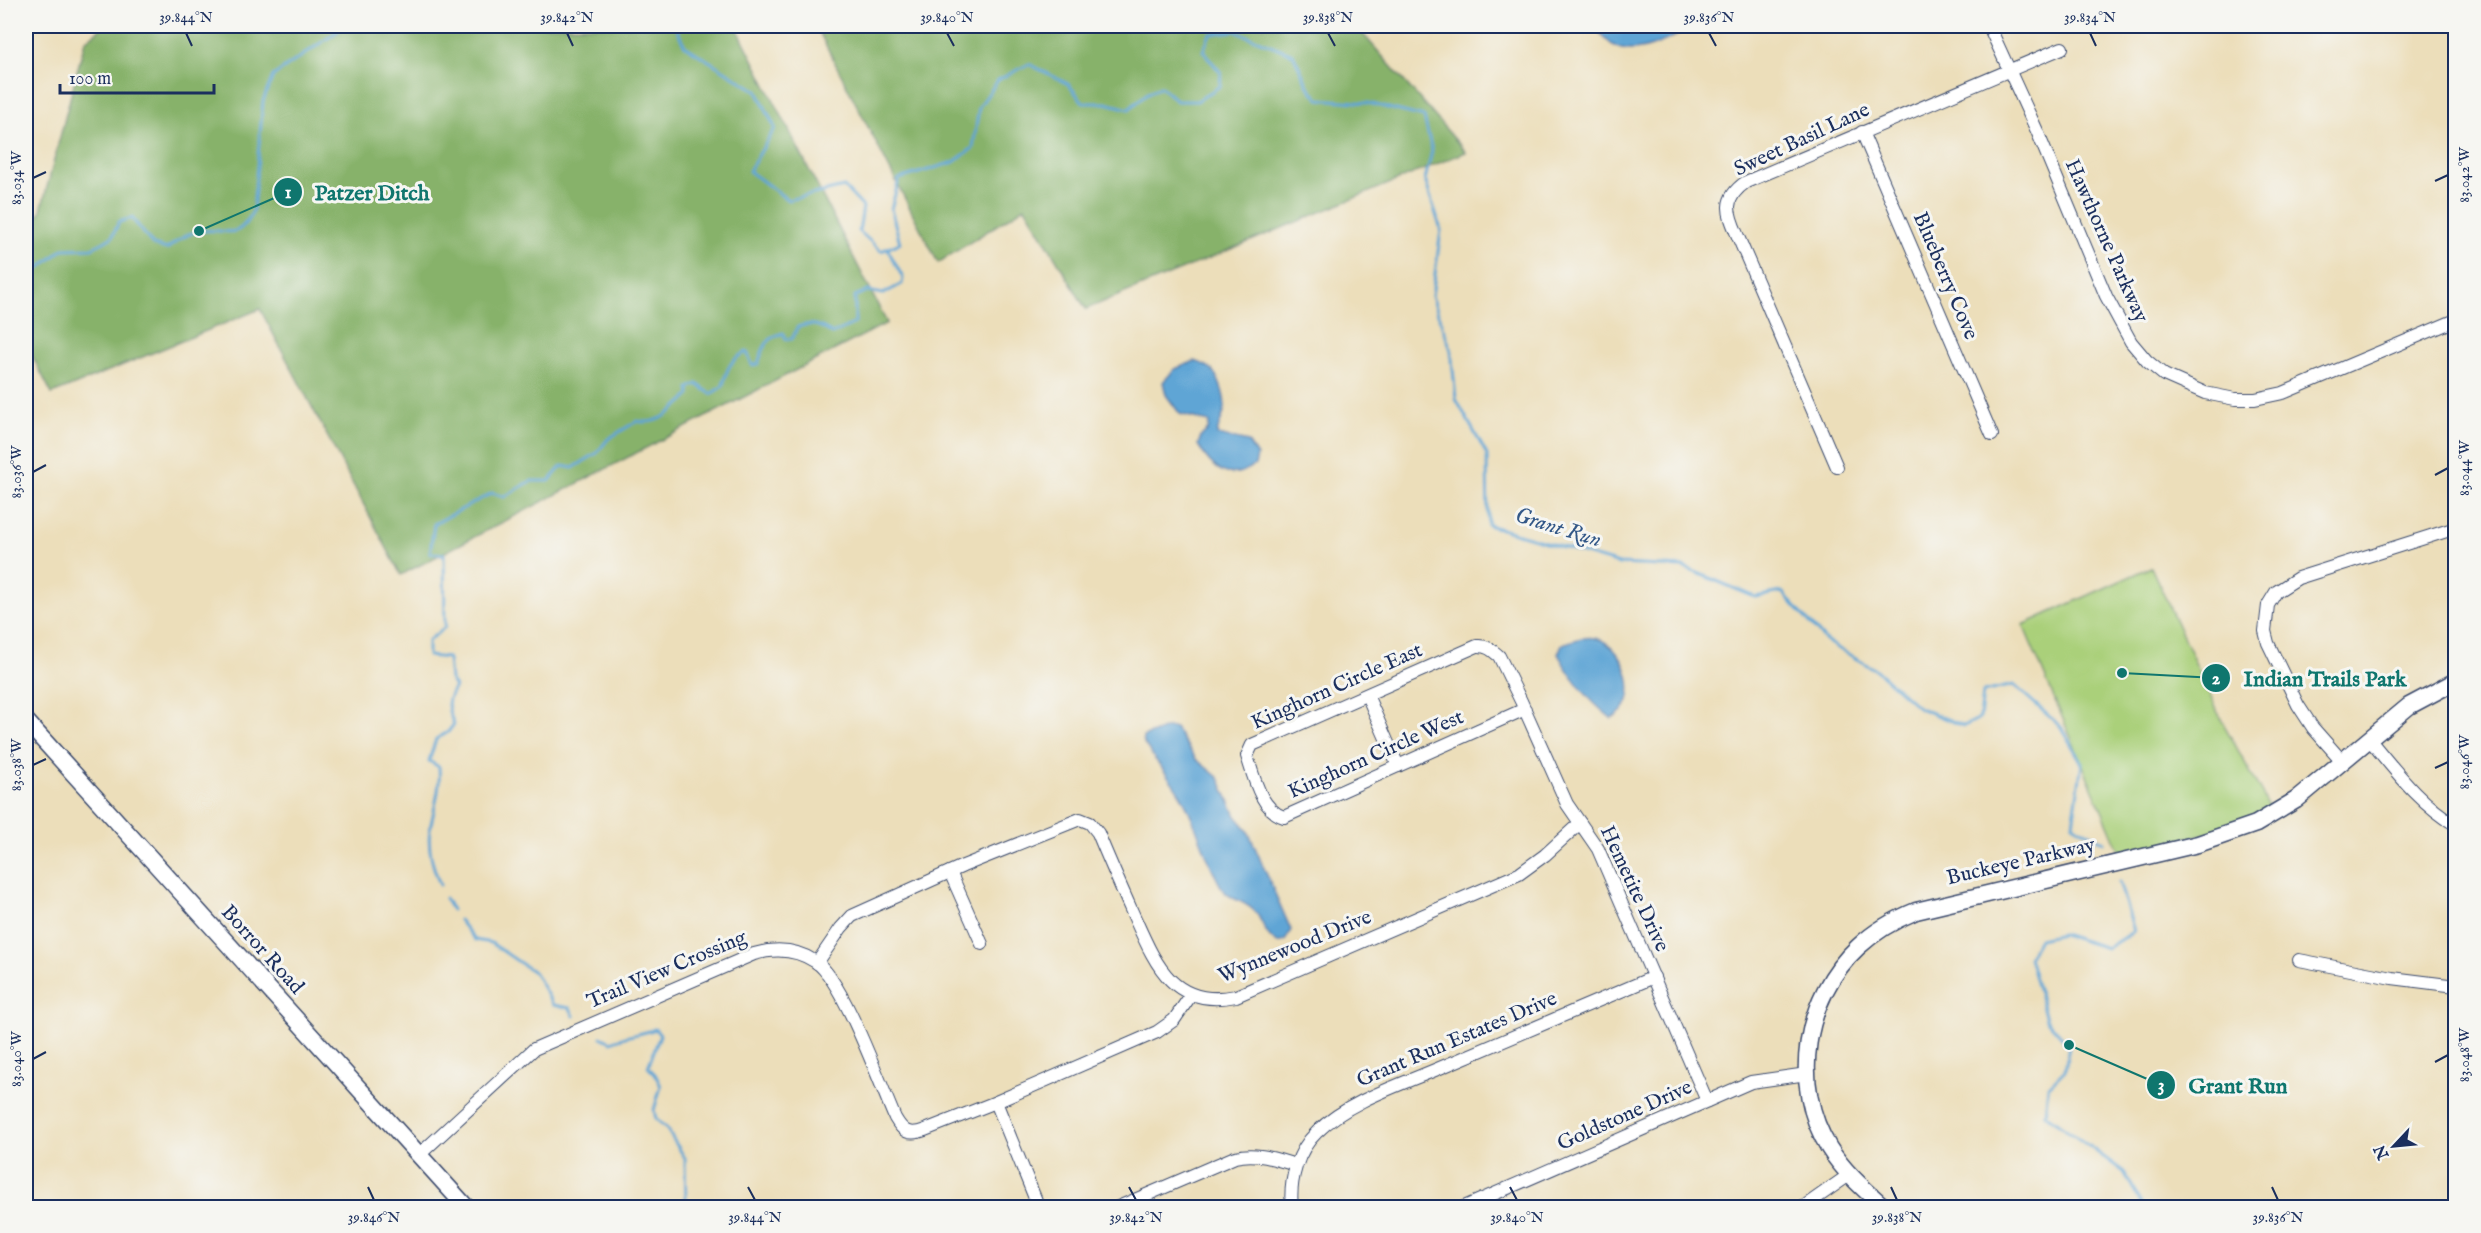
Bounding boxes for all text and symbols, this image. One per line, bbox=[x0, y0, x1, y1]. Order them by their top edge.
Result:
text: 39.844°N bbox=[159, 8, 213, 27]
text: 39.842°N bbox=[540, 8, 594, 27]
text: 39.840°N bbox=[920, 8, 974, 27]
text: 39.838°N bbox=[1303, 8, 1353, 27]
text: 39.836°N bbox=[1684, 8, 1734, 27]
text: 39.834°N bbox=[2064, 8, 2116, 27]
scale bar bbox=[60, 57, 214, 95]
text: 100 m bbox=[69, 68, 111, 91]
street label: Sweet Basil Lane bbox=[1730, 97, 1874, 183]
text: 83.042°W bbox=[2455, 147, 2474, 203]
text: 83.034°W bbox=[7, 150, 26, 205]
street label: Hawthorne Parkway bbox=[2058, 155, 2154, 328]
callout: Patzer Ditch bbox=[273, 172, 442, 212]
text: Patzer Ditch bbox=[315, 180, 430, 208]
text: 1 bbox=[285, 182, 292, 205]
street label: Blueberry Cove bbox=[1906, 208, 1984, 344]
text: 83.044°W bbox=[2455, 439, 2474, 496]
text: 83.036°W bbox=[7, 445, 26, 499]
water label: Grant Run bbox=[1511, 502, 1605, 554]
street label: Kinghorn Circle East bbox=[1247, 637, 1427, 737]
callout: Indian Trails Park bbox=[2201, 658, 2418, 698]
text: Indian Trails Park bbox=[2243, 666, 2408, 694]
text: 2 bbox=[2212, 668, 2221, 691]
street label: Kinghorn Circle West bbox=[1284, 704, 1468, 806]
text: 83.046°W bbox=[2455, 734, 2474, 789]
text: 83.038°W bbox=[7, 738, 26, 791]
street label: Hemetite Drive bbox=[1593, 822, 1675, 957]
street label: Buckeye Parkway bbox=[1944, 832, 2099, 892]
street label: Borror Road bbox=[215, 900, 310, 1001]
street label: Wynnewood Drive bbox=[1214, 904, 1376, 990]
street label: Trail View Crossing bbox=[583, 924, 751, 1016]
street label: Grant Run Estates Drive bbox=[1353, 985, 1562, 1094]
text: 83.048°W bbox=[2455, 1027, 2474, 1082]
text: 83.040°W bbox=[7, 1030, 26, 1087]
callout: Grant Run bbox=[2146, 1065, 2299, 1105]
text: Grant Run bbox=[2189, 1073, 2288, 1101]
street label: Goldstone Drive bbox=[1553, 1074, 1697, 1158]
text: 3 bbox=[2158, 1075, 2164, 1098]
north arrow bbox=[2364, 1116, 2424, 1176]
text: N bbox=[2370, 1141, 2395, 1163]
text: 39.846°N bbox=[348, 1208, 400, 1227]
text: 39.844°N bbox=[728, 1208, 782, 1227]
text: 39.842°N bbox=[1109, 1208, 1163, 1227]
text: 39.840°N bbox=[1490, 1208, 1544, 1227]
text: 39.838°N bbox=[1872, 1208, 1922, 1227]
text: 39.836°N bbox=[2253, 1208, 2303, 1227]

